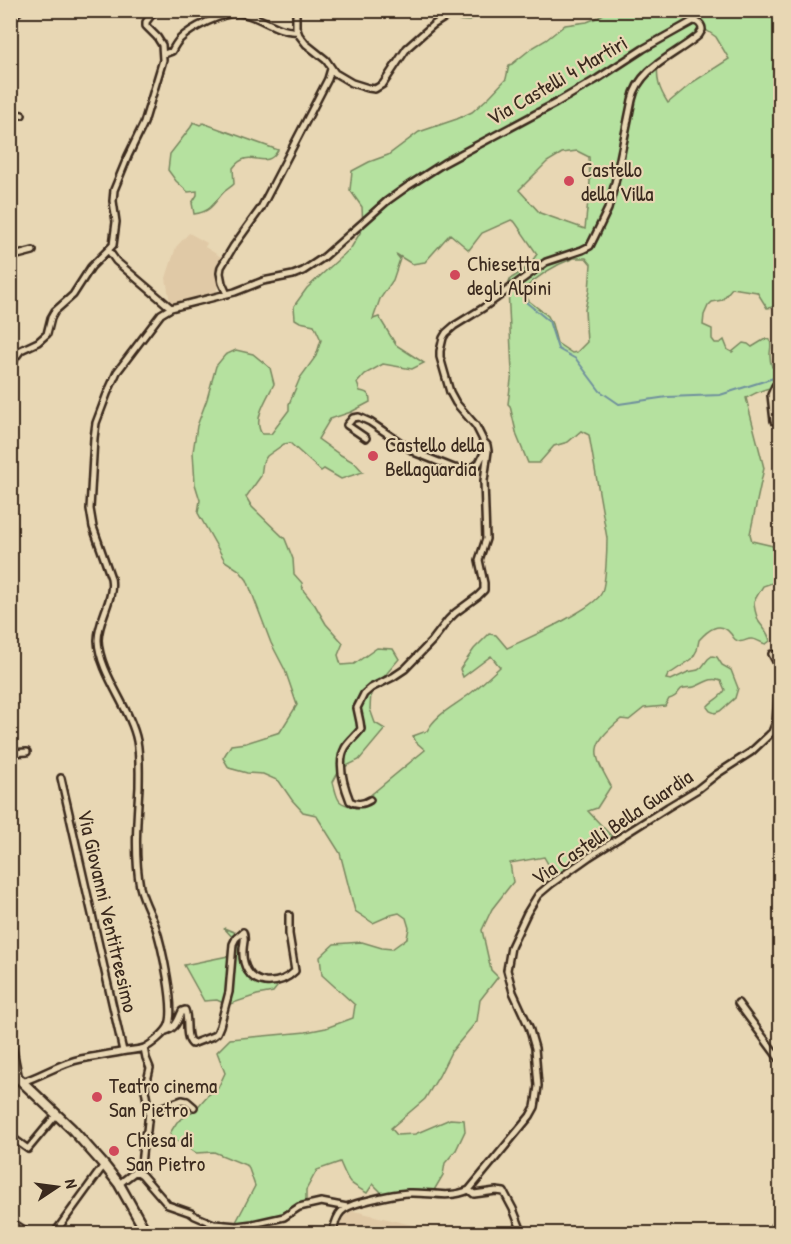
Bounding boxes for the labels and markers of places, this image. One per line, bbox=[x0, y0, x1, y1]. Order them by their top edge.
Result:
place label: Castello della Villa bbox=[581, 155, 653, 208]
marker: Castello della Villa bbox=[562, 174, 576, 188]
place label: Chiesetta degli Alpini bbox=[467, 249, 552, 302]
marker: Chiesetta degli Alpini bbox=[448, 268, 462, 282]
place label: Castello della Bellaguardia bbox=[385, 430, 485, 483]
marker: Castello della Bellaguardia bbox=[366, 449, 380, 463]
place label: Teatro cinema San Pietro bbox=[109, 1071, 217, 1124]
marker: Teatro cinema San Pietro bbox=[90, 1090, 104, 1104]
place label: Chiesa di San Pietro bbox=[126, 1125, 205, 1178]
marker: Chiesa di San Pietro bbox=[107, 1144, 121, 1158]

